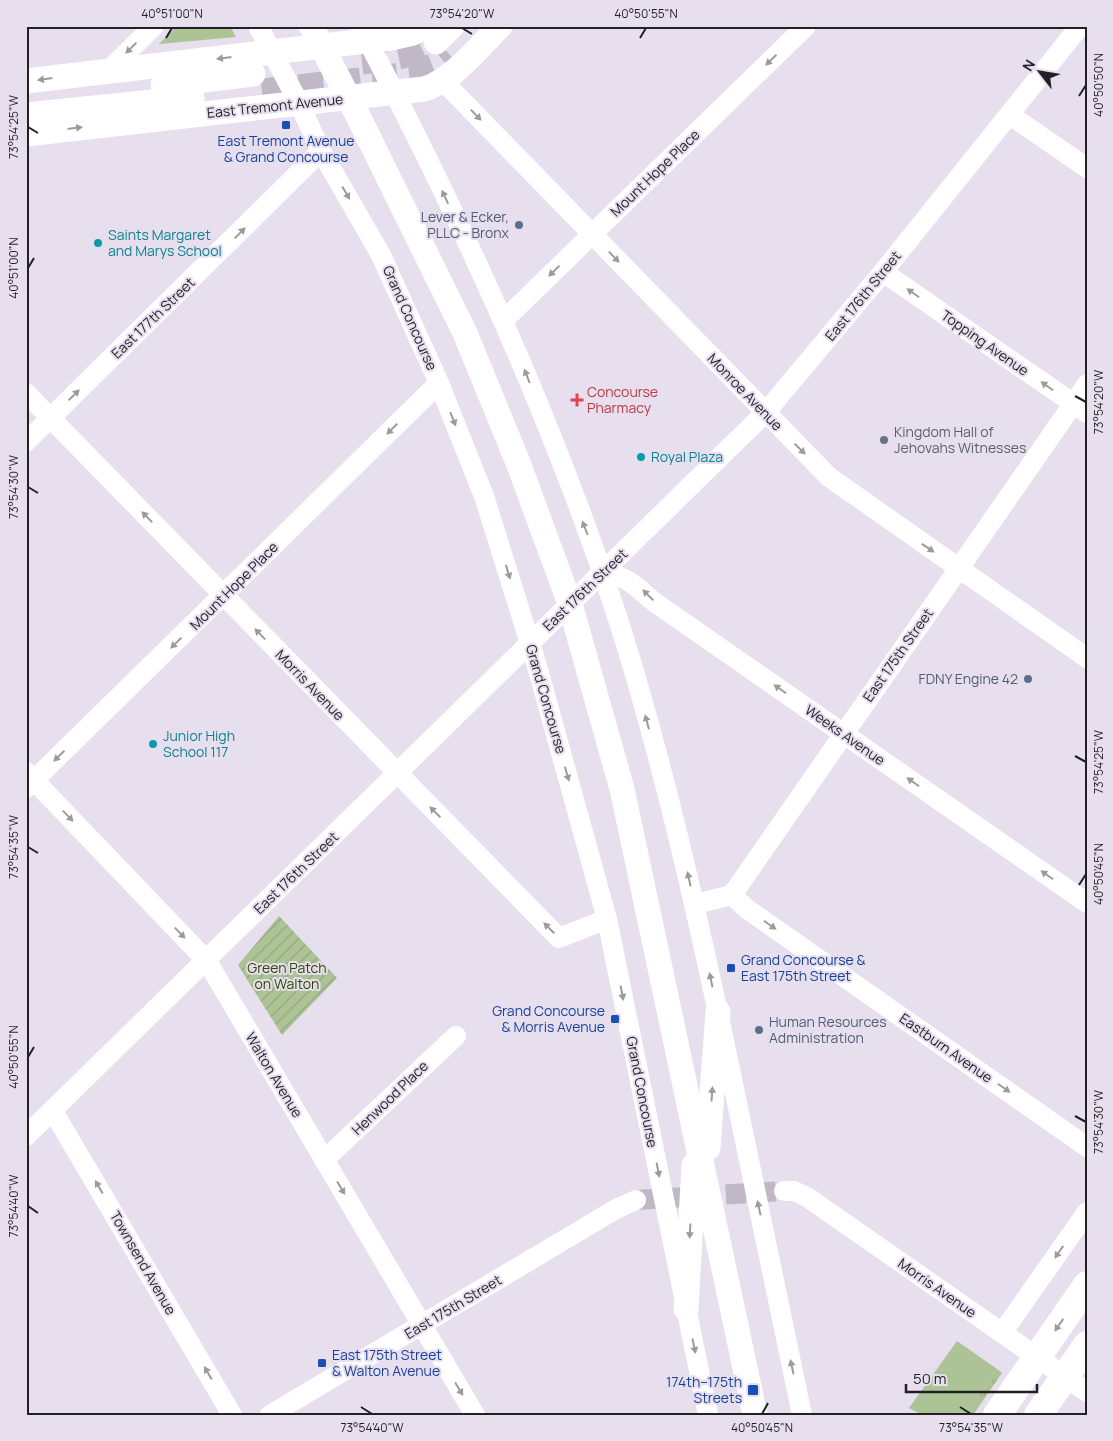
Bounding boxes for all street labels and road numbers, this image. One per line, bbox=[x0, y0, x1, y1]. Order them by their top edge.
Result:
street label: East Tremont Avenue bbox=[206, 89, 344, 122]
street label: Mount Hope Place bbox=[606, 125, 703, 220]
street label: East 176th Street bbox=[820, 246, 905, 345]
street label: Grand Concourse bbox=[379, 262, 442, 373]
street label: East 177th Street bbox=[107, 273, 199, 362]
street label: Topping Avenue bbox=[938, 305, 1033, 380]
street label: Monroe Avenue bbox=[704, 349, 787, 434]
street label: Mount Hope Place bbox=[185, 537, 282, 634]
street label: East 176th Street bbox=[538, 544, 631, 635]
street label: East 175th Street bbox=[858, 604, 937, 705]
street label: Grand Concourse bbox=[522, 642, 571, 756]
street label: Morris Avenue bbox=[272, 645, 349, 724]
street label: Weeks Avenue bbox=[802, 700, 889, 769]
street label: East 176th Street bbox=[249, 827, 342, 918]
street label: Eastburn Avenue bbox=[896, 1008, 997, 1087]
street label: Walton Avenue bbox=[242, 1029, 307, 1121]
street label: Grand Concourse bbox=[622, 1035, 663, 1149]
street label: Henwood Place bbox=[347, 1056, 432, 1139]
street label: Townsend Avenue bbox=[106, 1207, 181, 1318]
street label: Morris Avenue bbox=[894, 1254, 980, 1322]
street label: East 175th Street bbox=[401, 1270, 505, 1343]

